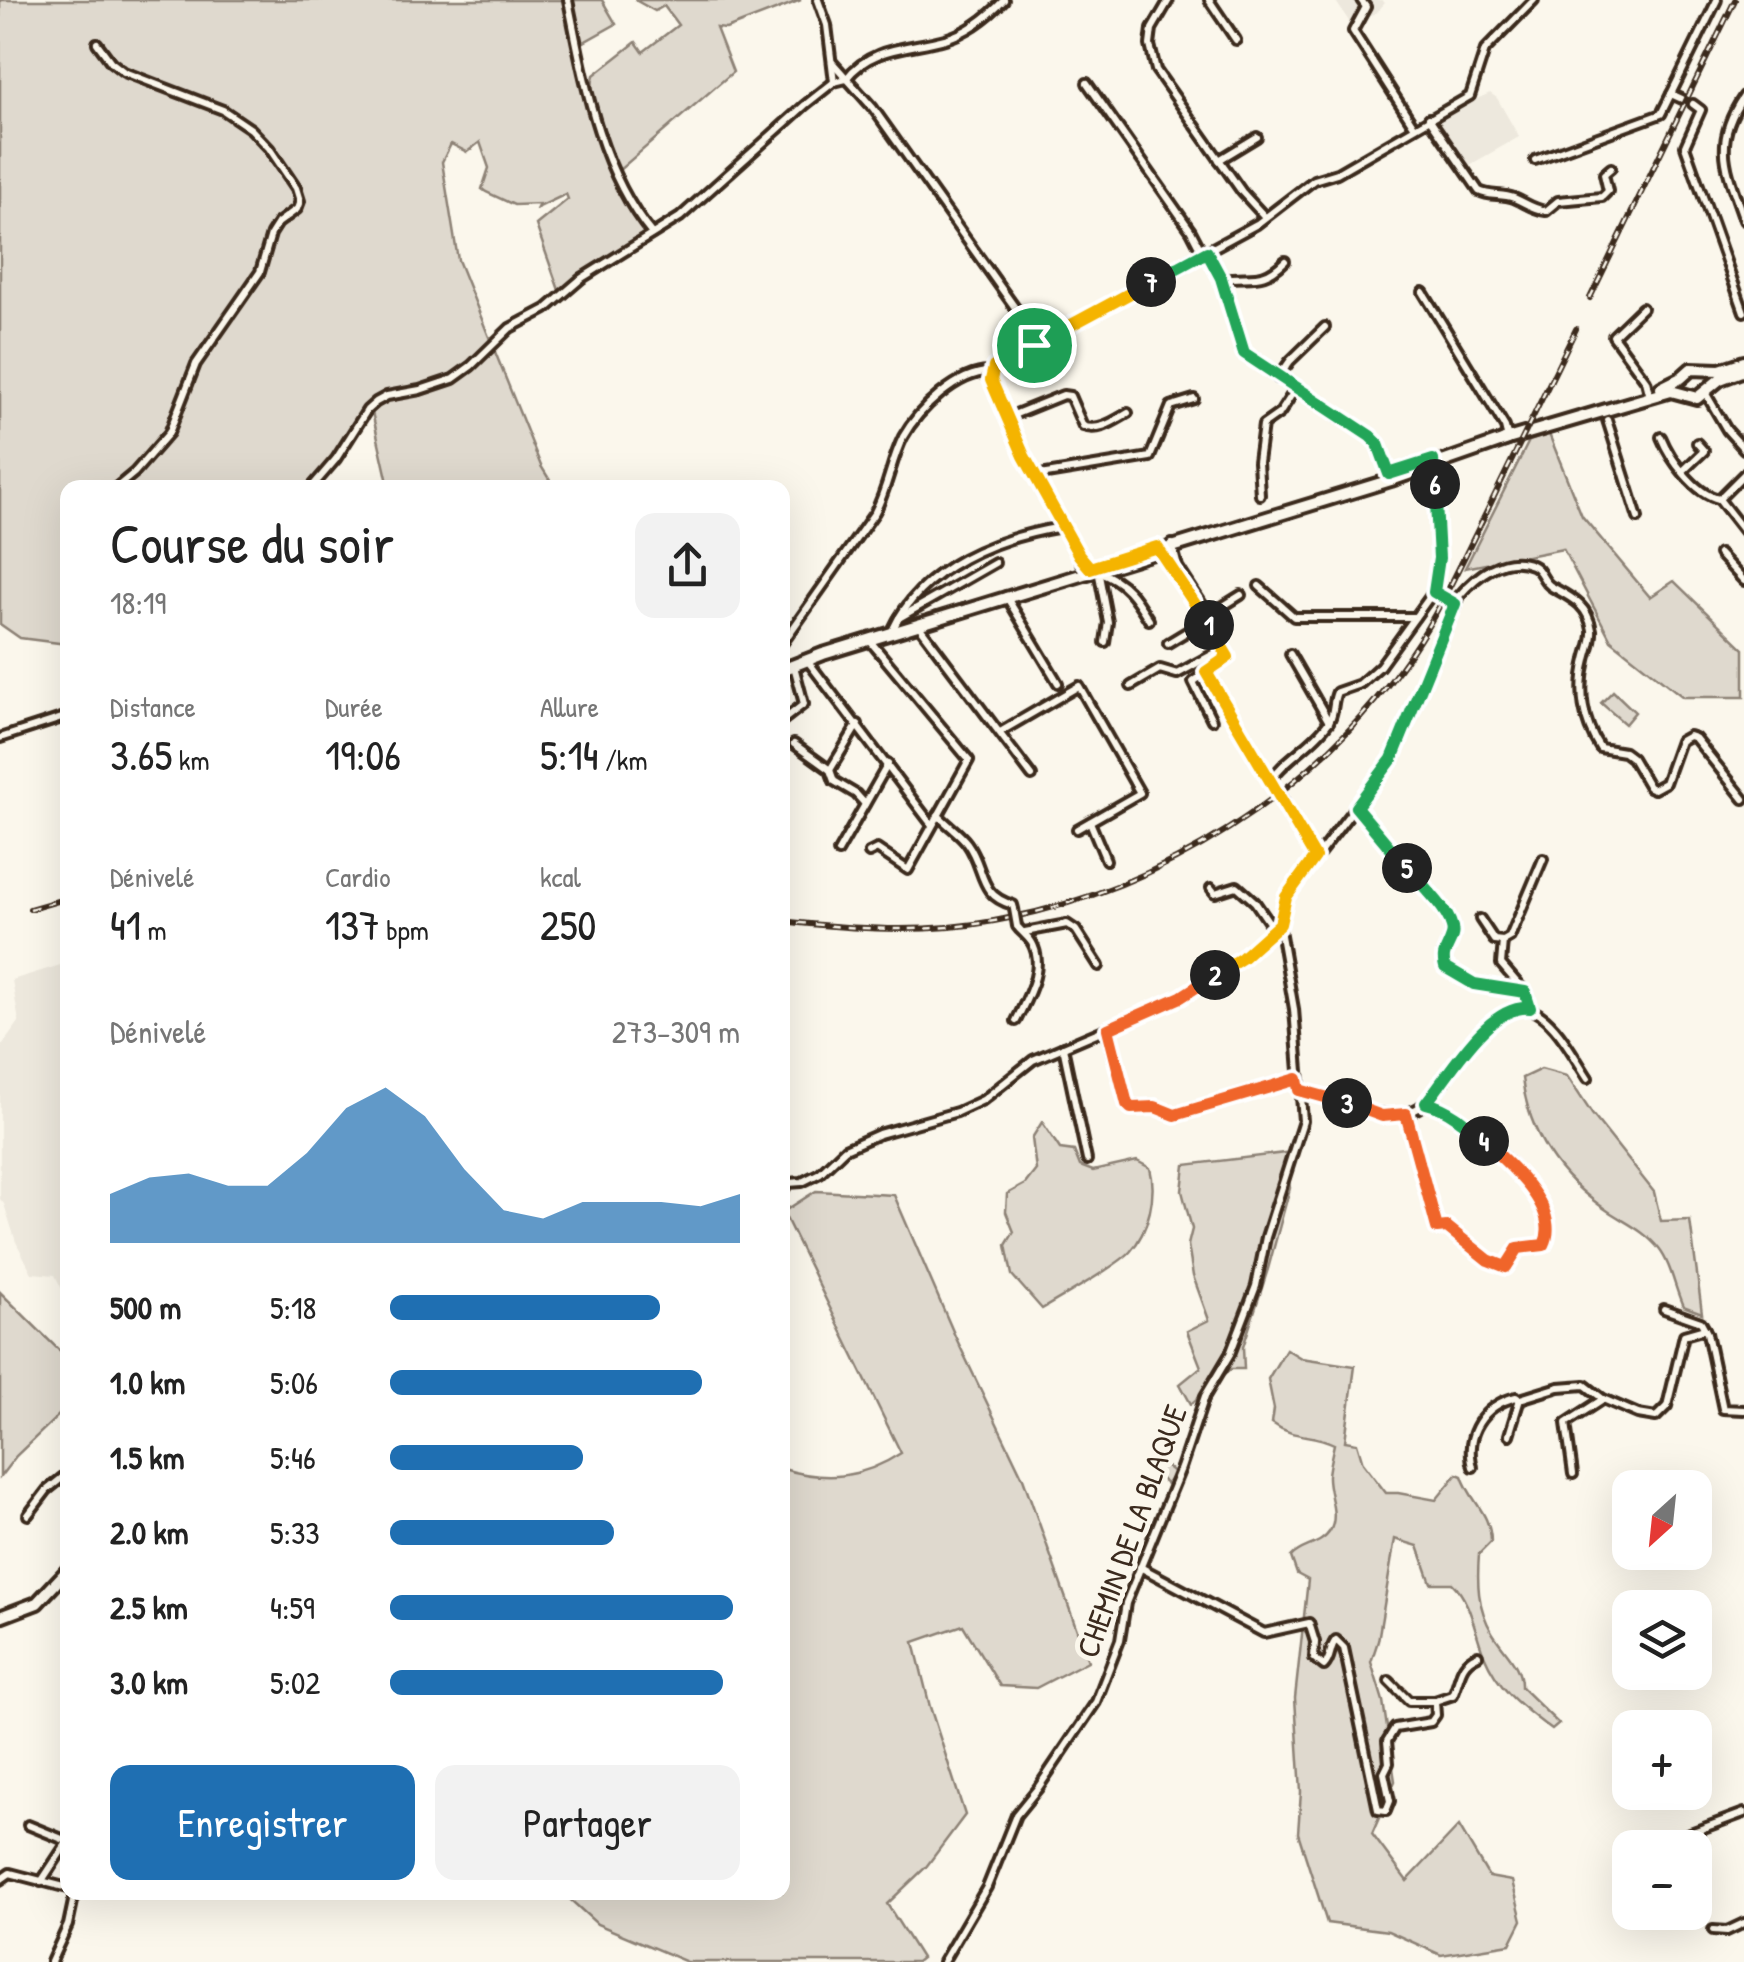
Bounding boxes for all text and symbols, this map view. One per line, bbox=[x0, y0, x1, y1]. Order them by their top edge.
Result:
pin: 7 bbox=[1126, 257, 1176, 307]
text: 7 bbox=[1144, 263, 1158, 301]
pin bbox=[992, 303, 1077, 388]
icon: arrive bbox=[1007, 318, 1062, 373]
pin: 6 bbox=[1410, 459, 1460, 509]
text: 6 bbox=[1429, 465, 1441, 503]
text: Course du soir bbox=[110, 506, 394, 580]
button: share bbox=[635, 513, 740, 618]
text: 18:19 bbox=[110, 581, 166, 624]
pin: 1 bbox=[1184, 600, 1234, 650]
text: 1 bbox=[1204, 606, 1214, 644]
text: Distance bbox=[110, 688, 196, 726]
text: Durée bbox=[325, 688, 383, 726]
text: Allure bbox=[540, 688, 599, 726]
text: 3.65 bbox=[110, 726, 172, 783]
text: 19:06 bbox=[325, 726, 401, 783]
text: 5:14 bbox=[540, 726, 599, 783]
text: km bbox=[172, 741, 209, 779]
text: /km bbox=[599, 741, 647, 779]
pin: 5 bbox=[1382, 843, 1432, 893]
text: 5 bbox=[1401, 849, 1413, 887]
text: Dénivelé bbox=[110, 858, 194, 896]
text: Cardio bbox=[325, 858, 391, 896]
text: kcal bbox=[540, 858, 581, 896]
text: 41 bbox=[110, 896, 141, 953]
text: 137 bbox=[325, 896, 380, 953]
text: 250 bbox=[540, 896, 596, 953]
text: m bbox=[141, 911, 166, 949]
text: bpm bbox=[380, 911, 429, 949]
pin: 2 bbox=[1190, 950, 1240, 1000]
text: 2 bbox=[1208, 956, 1222, 994]
text: Dénivelé bbox=[110, 1010, 206, 1053]
text: 273–309 m bbox=[612, 1010, 740, 1053]
pin: 3 bbox=[1322, 1078, 1372, 1128]
text: 3 bbox=[1341, 1084, 1353, 1122]
pin: 4 bbox=[1459, 1116, 1509, 1166]
text: 4 bbox=[1479, 1122, 1489, 1160]
text: 500 m bbox=[110, 1286, 181, 1329]
text: 5:18 bbox=[270, 1286, 316, 1329]
text: 1.0 km bbox=[110, 1361, 185, 1404]
text: 5:06 bbox=[270, 1361, 318, 1404]
street label: CHEMIN DE LA BLAQUE bbox=[1065, 1399, 1197, 1663]
text: 1.5 km bbox=[110, 1436, 184, 1479]
text: 5:46 bbox=[270, 1436, 316, 1479]
north arrow bbox=[1612, 1470, 1712, 1570]
map controls bbox=[1612, 1470, 1712, 1930]
text: 2.0 km bbox=[110, 1511, 189, 1554]
text: 5:33 bbox=[270, 1511, 320, 1554]
text: 2.5 km bbox=[110, 1586, 188, 1629]
text: 4:59 bbox=[270, 1586, 315, 1629]
button: layers bbox=[1612, 1590, 1712, 1690]
text: 3.0 km bbox=[110, 1661, 188, 1704]
text: 5:02 bbox=[270, 1661, 320, 1704]
button: + bbox=[1612, 1710, 1712, 1810]
button: Enregistrer bbox=[110, 1765, 415, 1880]
button: Partager bbox=[435, 1765, 740, 1880]
button: − bbox=[1612, 1830, 1712, 1930]

